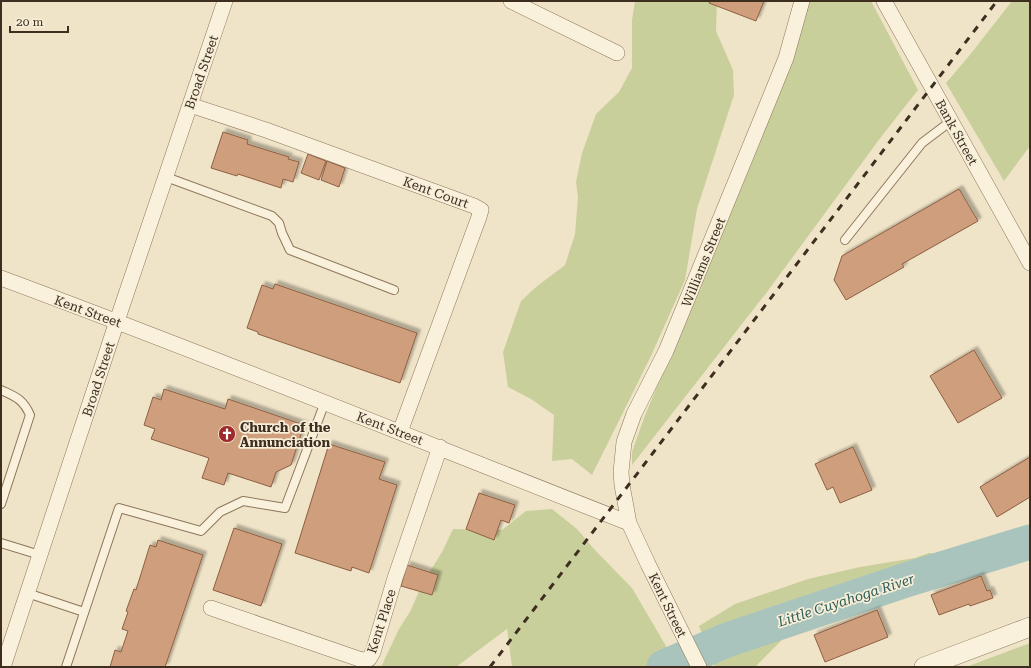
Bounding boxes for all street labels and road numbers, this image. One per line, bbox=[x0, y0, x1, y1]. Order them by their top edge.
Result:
street label: Broad Street bbox=[182, 33, 221, 111]
street label: Bank Street bbox=[932, 97, 981, 168]
street label: Kent Court bbox=[401, 174, 471, 211]
street label: Williams Street bbox=[679, 215, 728, 309]
street label: Kent Street bbox=[52, 292, 123, 331]
street label: Broad Street bbox=[79, 340, 118, 418]
street label: Kent Street bbox=[354, 409, 425, 448]
street label: Kent Street bbox=[645, 570, 690, 640]
street label: Kent Place bbox=[364, 587, 399, 655]

